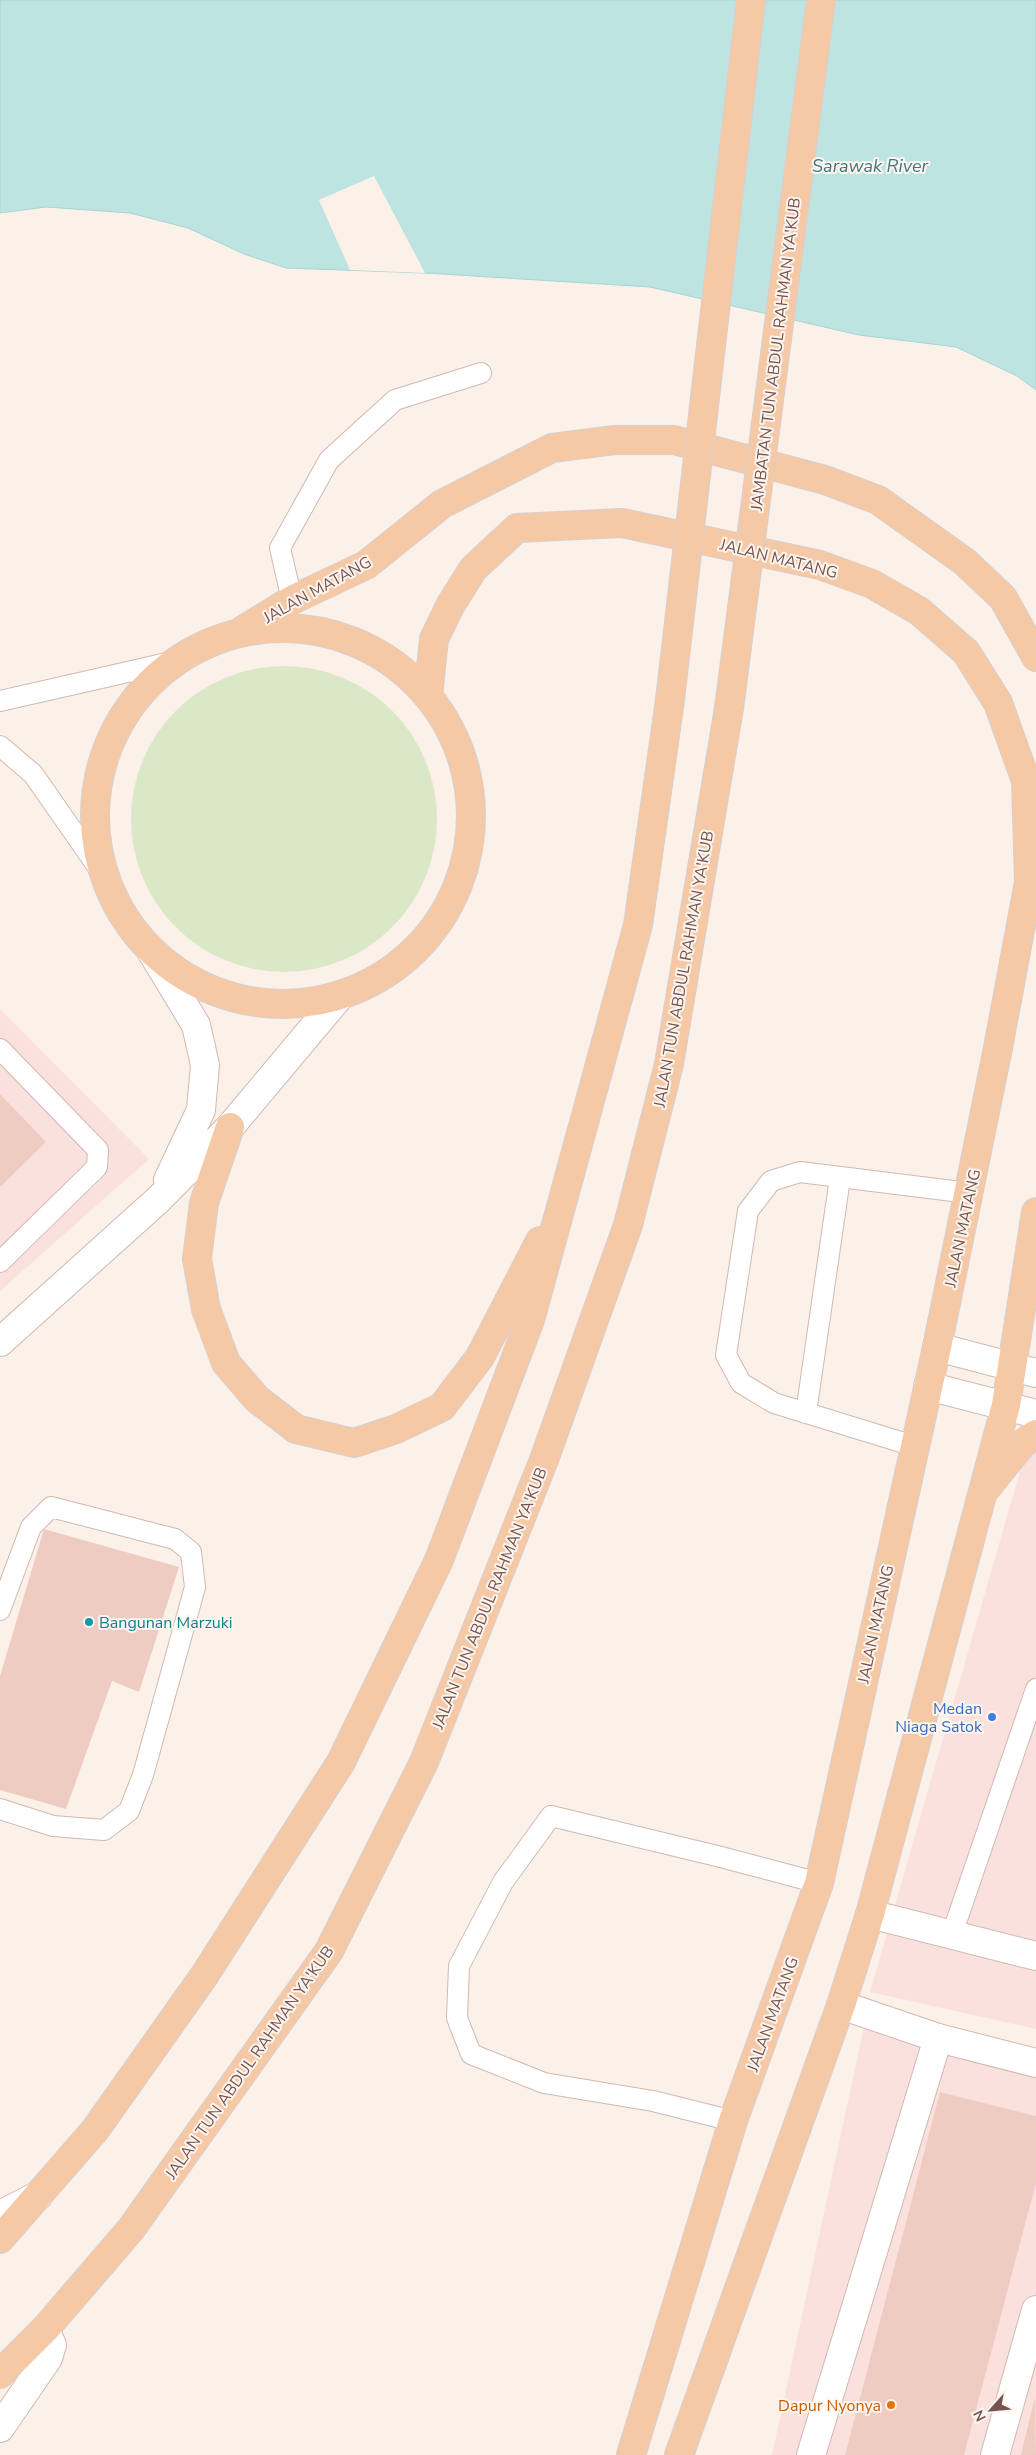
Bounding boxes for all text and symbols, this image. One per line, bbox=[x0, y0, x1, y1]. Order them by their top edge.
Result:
water label: Sarawak River bbox=[812, 154, 929, 178]
street label: JAMBATAN TUN ABDUL RAHMAN YA'KUB bbox=[746, 196, 806, 513]
street label: JALAN MATANG bbox=[717, 533, 840, 584]
street label: JALAN MATANG bbox=[259, 551, 376, 629]
street label: JALAN TUN ABDUL RAHMAN YA'KUB bbox=[649, 829, 719, 1110]
street label: JALAN MATANG bbox=[939, 1167, 986, 1290]
street label: JALAN TUN ABDUL RAHMAN YA'KUB bbox=[427, 1464, 553, 1733]
street label: JALAN MATANG bbox=[852, 1563, 899, 1686]
place label: Bangunan Marzuki bbox=[99, 1612, 233, 1634]
marker: Bangunan Marzuki bbox=[83, 1616, 95, 1628]
place label: Medan Niaga Satok bbox=[895, 1698, 983, 1738]
marker: Medan Niaga Satok bbox=[986, 1711, 998, 1723]
street label: JALAN TUN ABDUL RAHMAN YA'KUB bbox=[160, 1941, 339, 2185]
street label: JALAN MATANG bbox=[742, 1954, 804, 2076]
north arrow bbox=[966, 2385, 1016, 2435]
place label: Dapur Nyonya bbox=[778, 2395, 881, 2417]
marker: Dapur Nyonya bbox=[885, 2399, 897, 2411]
text: N bbox=[969, 2407, 991, 2425]

